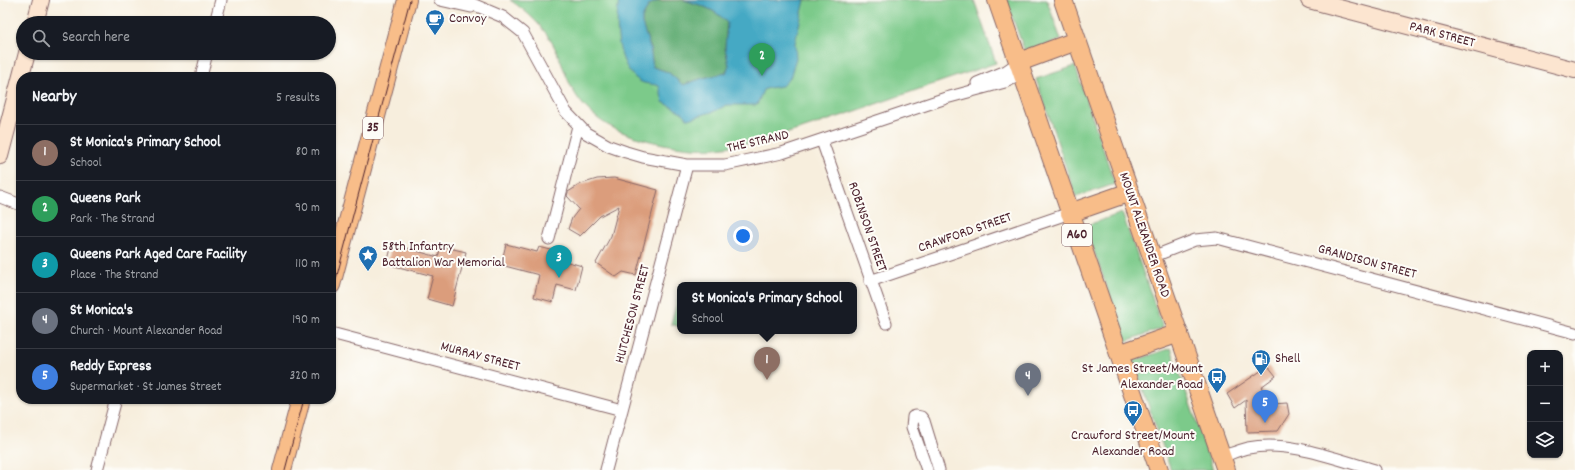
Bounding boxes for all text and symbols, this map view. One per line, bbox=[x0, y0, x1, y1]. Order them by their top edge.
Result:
cafe icon: Convoy bbox=[424, 8, 446, 36]
place label: Convoy bbox=[449, 9, 487, 29]
search box bbox=[16, 16, 336, 60]
street label: PARK STREET bbox=[1407, 17, 1478, 53]
icon: search bbox=[30, 27, 52, 49]
text: Search here bbox=[62, 27, 130, 49]
pin: 2 bbox=[749, 43, 775, 76]
text: Nearby bbox=[32, 86, 76, 110]
text: 5 results bbox=[276, 89, 320, 108]
road number: 35 bbox=[363, 117, 383, 139]
street label: THE STRAND bbox=[725, 125, 791, 159]
text: St Monica's Primary School bbox=[70, 132, 220, 154]
text: 1 bbox=[44, 143, 46, 162]
text: 80 m bbox=[296, 143, 320, 162]
text: School bbox=[70, 154, 102, 173]
street label: MOUNT ALEXANDER ROAD bbox=[1113, 170, 1175, 300]
street label: ROBINSON STREET bbox=[842, 179, 892, 275]
text: Queens Park bbox=[70, 188, 141, 210]
text: 2 bbox=[42, 199, 48, 218]
text: 90 m bbox=[295, 199, 320, 218]
street label: CRAWFORD STREET bbox=[915, 207, 1015, 258]
text: Park · The Strand bbox=[70, 210, 155, 229]
road number: A60 bbox=[1062, 224, 1092, 246]
your location bbox=[733, 226, 753, 246]
place label: 58th Infantry Battalion War Memorial bbox=[382, 237, 505, 273]
street label: GRANDISON STREET bbox=[1316, 239, 1419, 285]
text: Queens Park Aged Care Facility bbox=[70, 244, 246, 266]
place icon: 58th Infantry Battalion War Memorial bbox=[357, 244, 379, 272]
pin: 3 bbox=[546, 245, 572, 278]
text: 3 bbox=[42, 255, 48, 274]
text: 110 m bbox=[295, 255, 320, 274]
street label: HUTCHESON STREET bbox=[610, 262, 656, 365]
text: Place · The Strand bbox=[70, 266, 158, 285]
popup bbox=[677, 282, 857, 334]
text: St Monica's Primary School bbox=[692, 288, 842, 310]
text: St Monica's bbox=[70, 300, 133, 322]
text: School bbox=[692, 310, 723, 329]
text: 4 bbox=[42, 311, 48, 330]
text: 190 m bbox=[292, 311, 320, 330]
text: Church · Mount Alexander Road bbox=[70, 322, 222, 341]
street label: MURRAY STREET bbox=[438, 337, 522, 377]
pin: 1 bbox=[754, 347, 780, 380]
fuel station icon: Shell bbox=[1250, 348, 1272, 376]
place label: Shell bbox=[1275, 349, 1301, 369]
map controls bbox=[1527, 350, 1563, 458]
button: + bbox=[1527, 350, 1563, 386]
text: Reddy Express bbox=[70, 356, 152, 378]
place label: St James Street/Mount Alexander Road bbox=[1082, 359, 1203, 395]
pin: 4 bbox=[1015, 363, 1041, 396]
bus stop icon: St James Street/Mount Alexander Road bbox=[1206, 366, 1228, 394]
text: 5 bbox=[42, 367, 48, 386]
text: 320 m bbox=[290, 367, 320, 386]
text: Supermarket · St James Street bbox=[70, 378, 222, 397]
button: − bbox=[1527, 386, 1563, 422]
pin: 5 bbox=[1252, 390, 1278, 423]
bus stop icon: Crawford Street/Mount Alexander Road bbox=[1122, 399, 1144, 427]
button: layers bbox=[1527, 422, 1563, 458]
place label: Crawford Street/Mount Alexander Road bbox=[1071, 426, 1195, 462]

